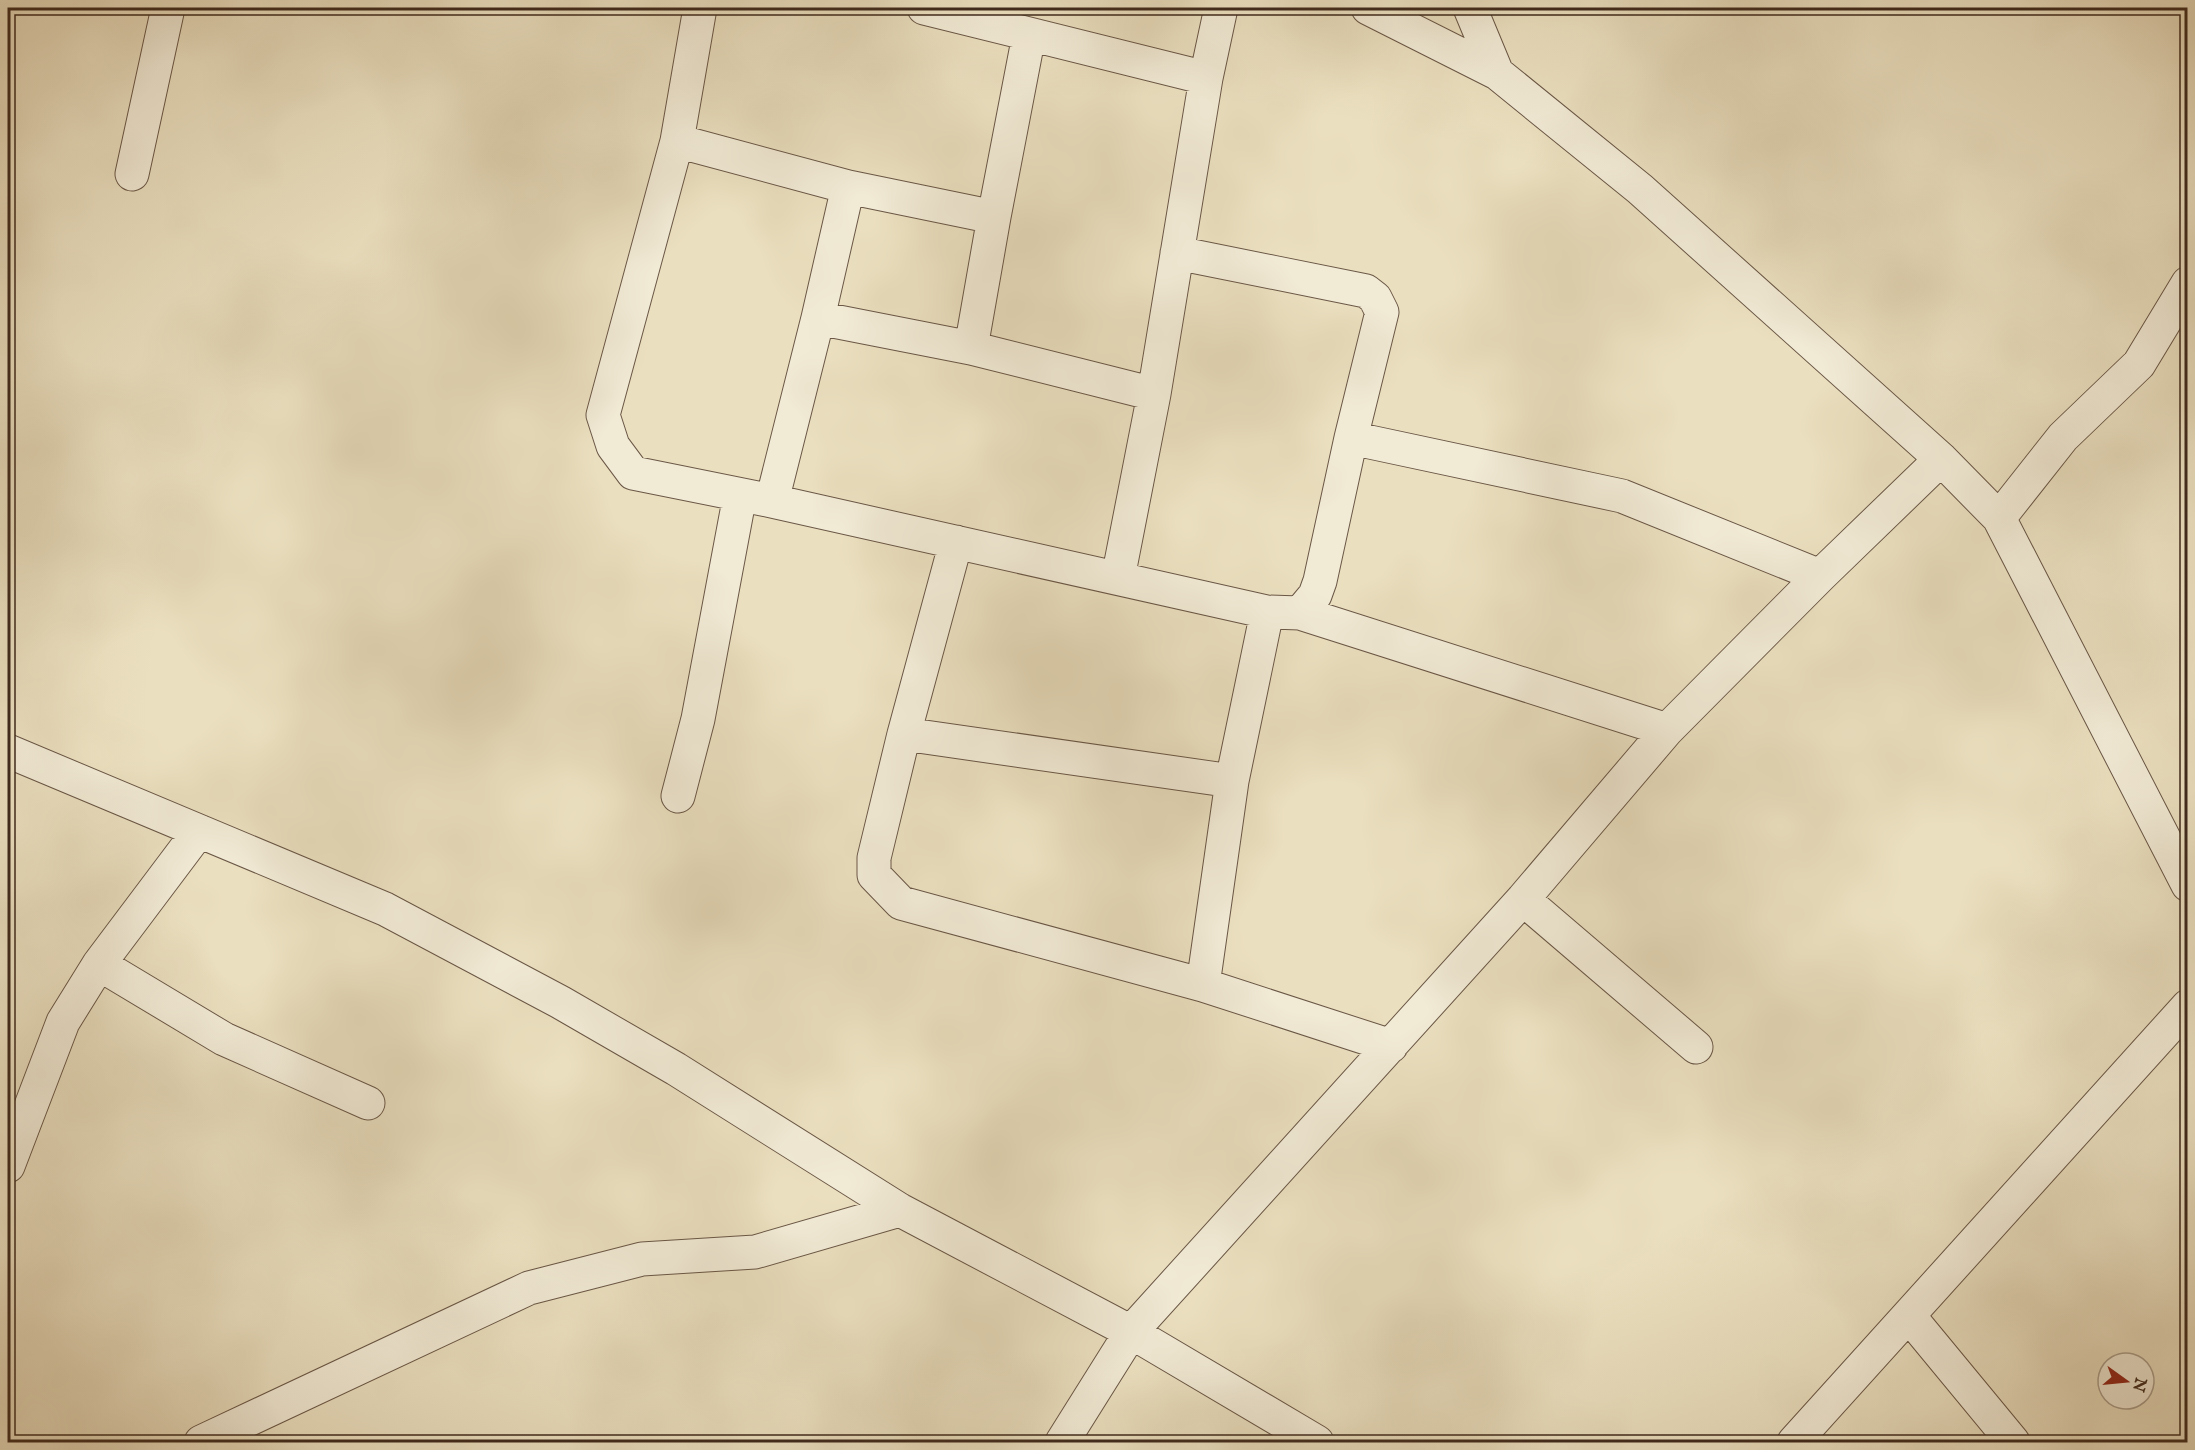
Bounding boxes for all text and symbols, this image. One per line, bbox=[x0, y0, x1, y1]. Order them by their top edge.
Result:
north arrow bbox=[2096, 1351, 2156, 1411]
text: N bbox=[2127, 1374, 2150, 1394]

